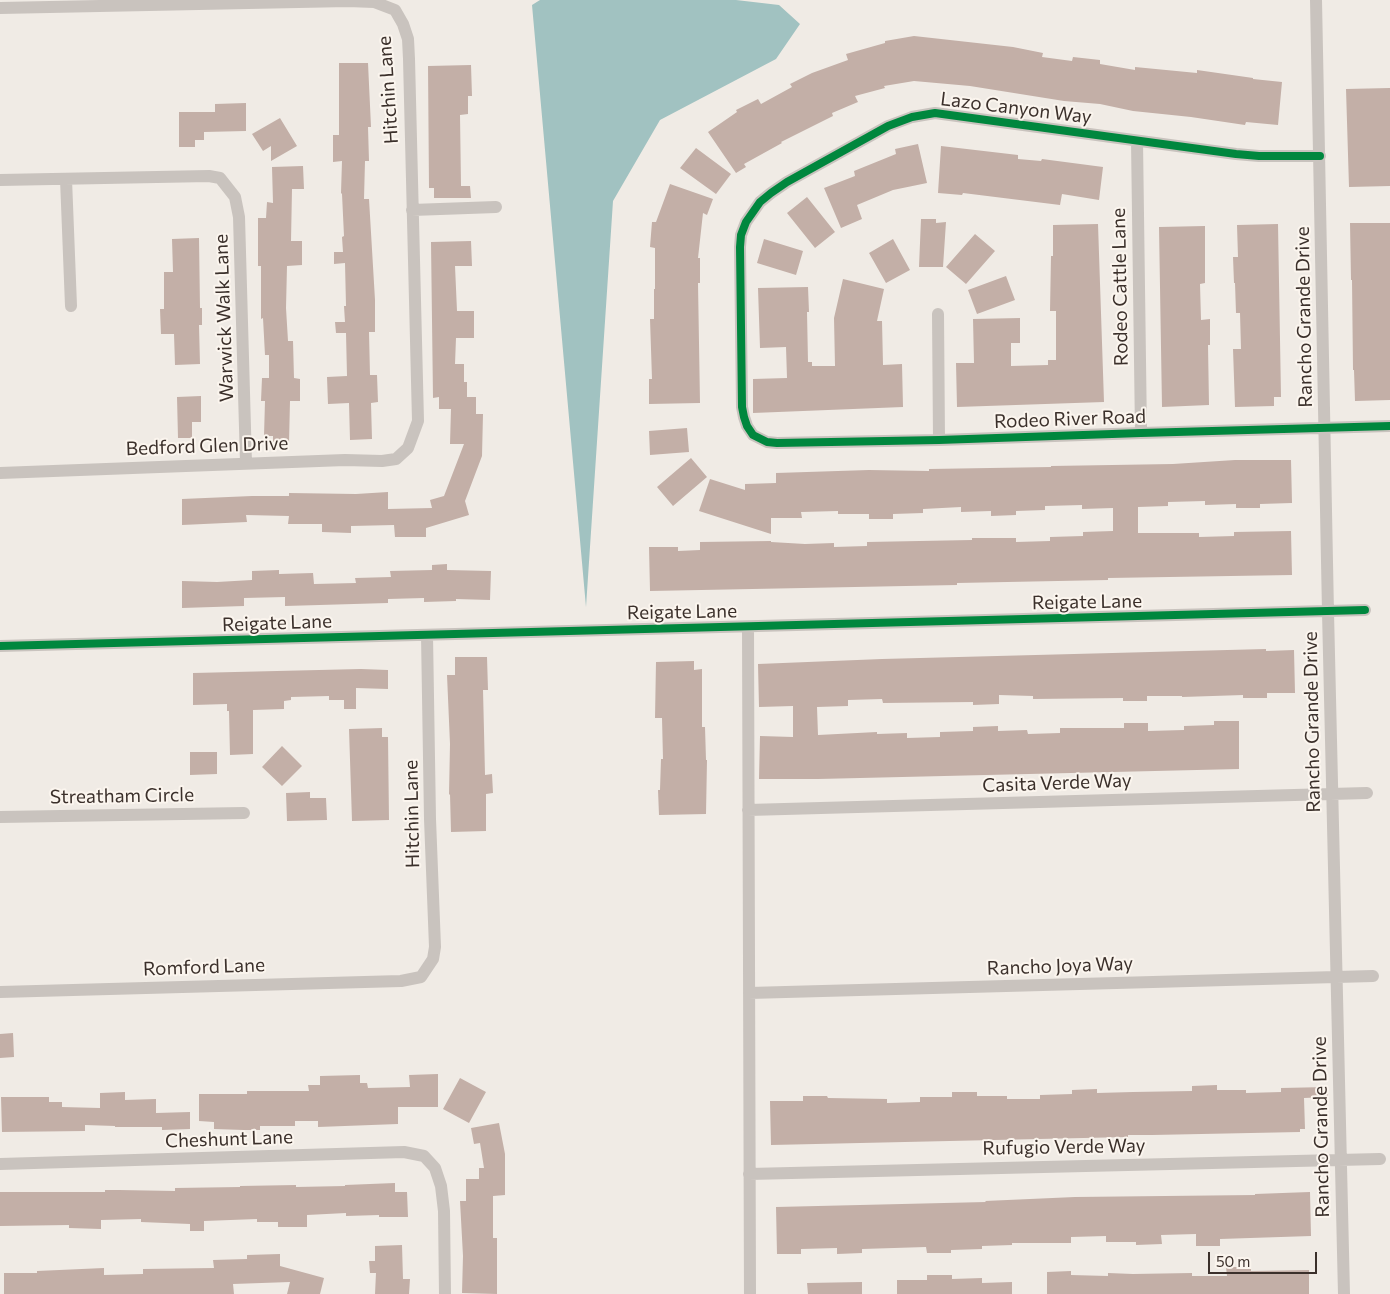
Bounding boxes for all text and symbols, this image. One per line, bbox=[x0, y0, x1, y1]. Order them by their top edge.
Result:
street label: Hitchin Lane bbox=[373, 35, 403, 145]
street label: Lazo Canyon Way bbox=[939, 87, 1093, 129]
street label: Rodeo Cattle Lane bbox=[1107, 208, 1133, 366]
street label: Rancho Grande Drive bbox=[1291, 226, 1317, 408]
street label: Warwick Walk Lane bbox=[210, 234, 238, 402]
street label: Rodeo River Road bbox=[994, 405, 1146, 433]
street label: Bedford Glen Drive bbox=[125, 432, 289, 460]
street label: Reigate Lane bbox=[1032, 590, 1142, 614]
street label: Reigate Lane bbox=[627, 600, 737, 624]
street label: Reigate Lane bbox=[222, 610, 332, 636]
street label: Rancho Grande Drive bbox=[1299, 631, 1325, 813]
street label: Hitchin Lane bbox=[400, 760, 424, 868]
street label: Casita Verde Way bbox=[982, 769, 1132, 797]
street label: Streatham Circle bbox=[50, 783, 194, 809]
street label: Rancho Joya Way bbox=[986, 952, 1134, 980]
street label: Romford Lane bbox=[143, 953, 265, 981]
street label: Rancho Grande Drive bbox=[1308, 1036, 1334, 1218]
street label: Cheshunt Lane bbox=[165, 1125, 293, 1153]
street label: Rufugio Verde Way bbox=[982, 1134, 1146, 1160]
scale bar bbox=[1210, 1242, 1319, 1274]
text: 50 m bbox=[1216, 1252, 1250, 1270]

